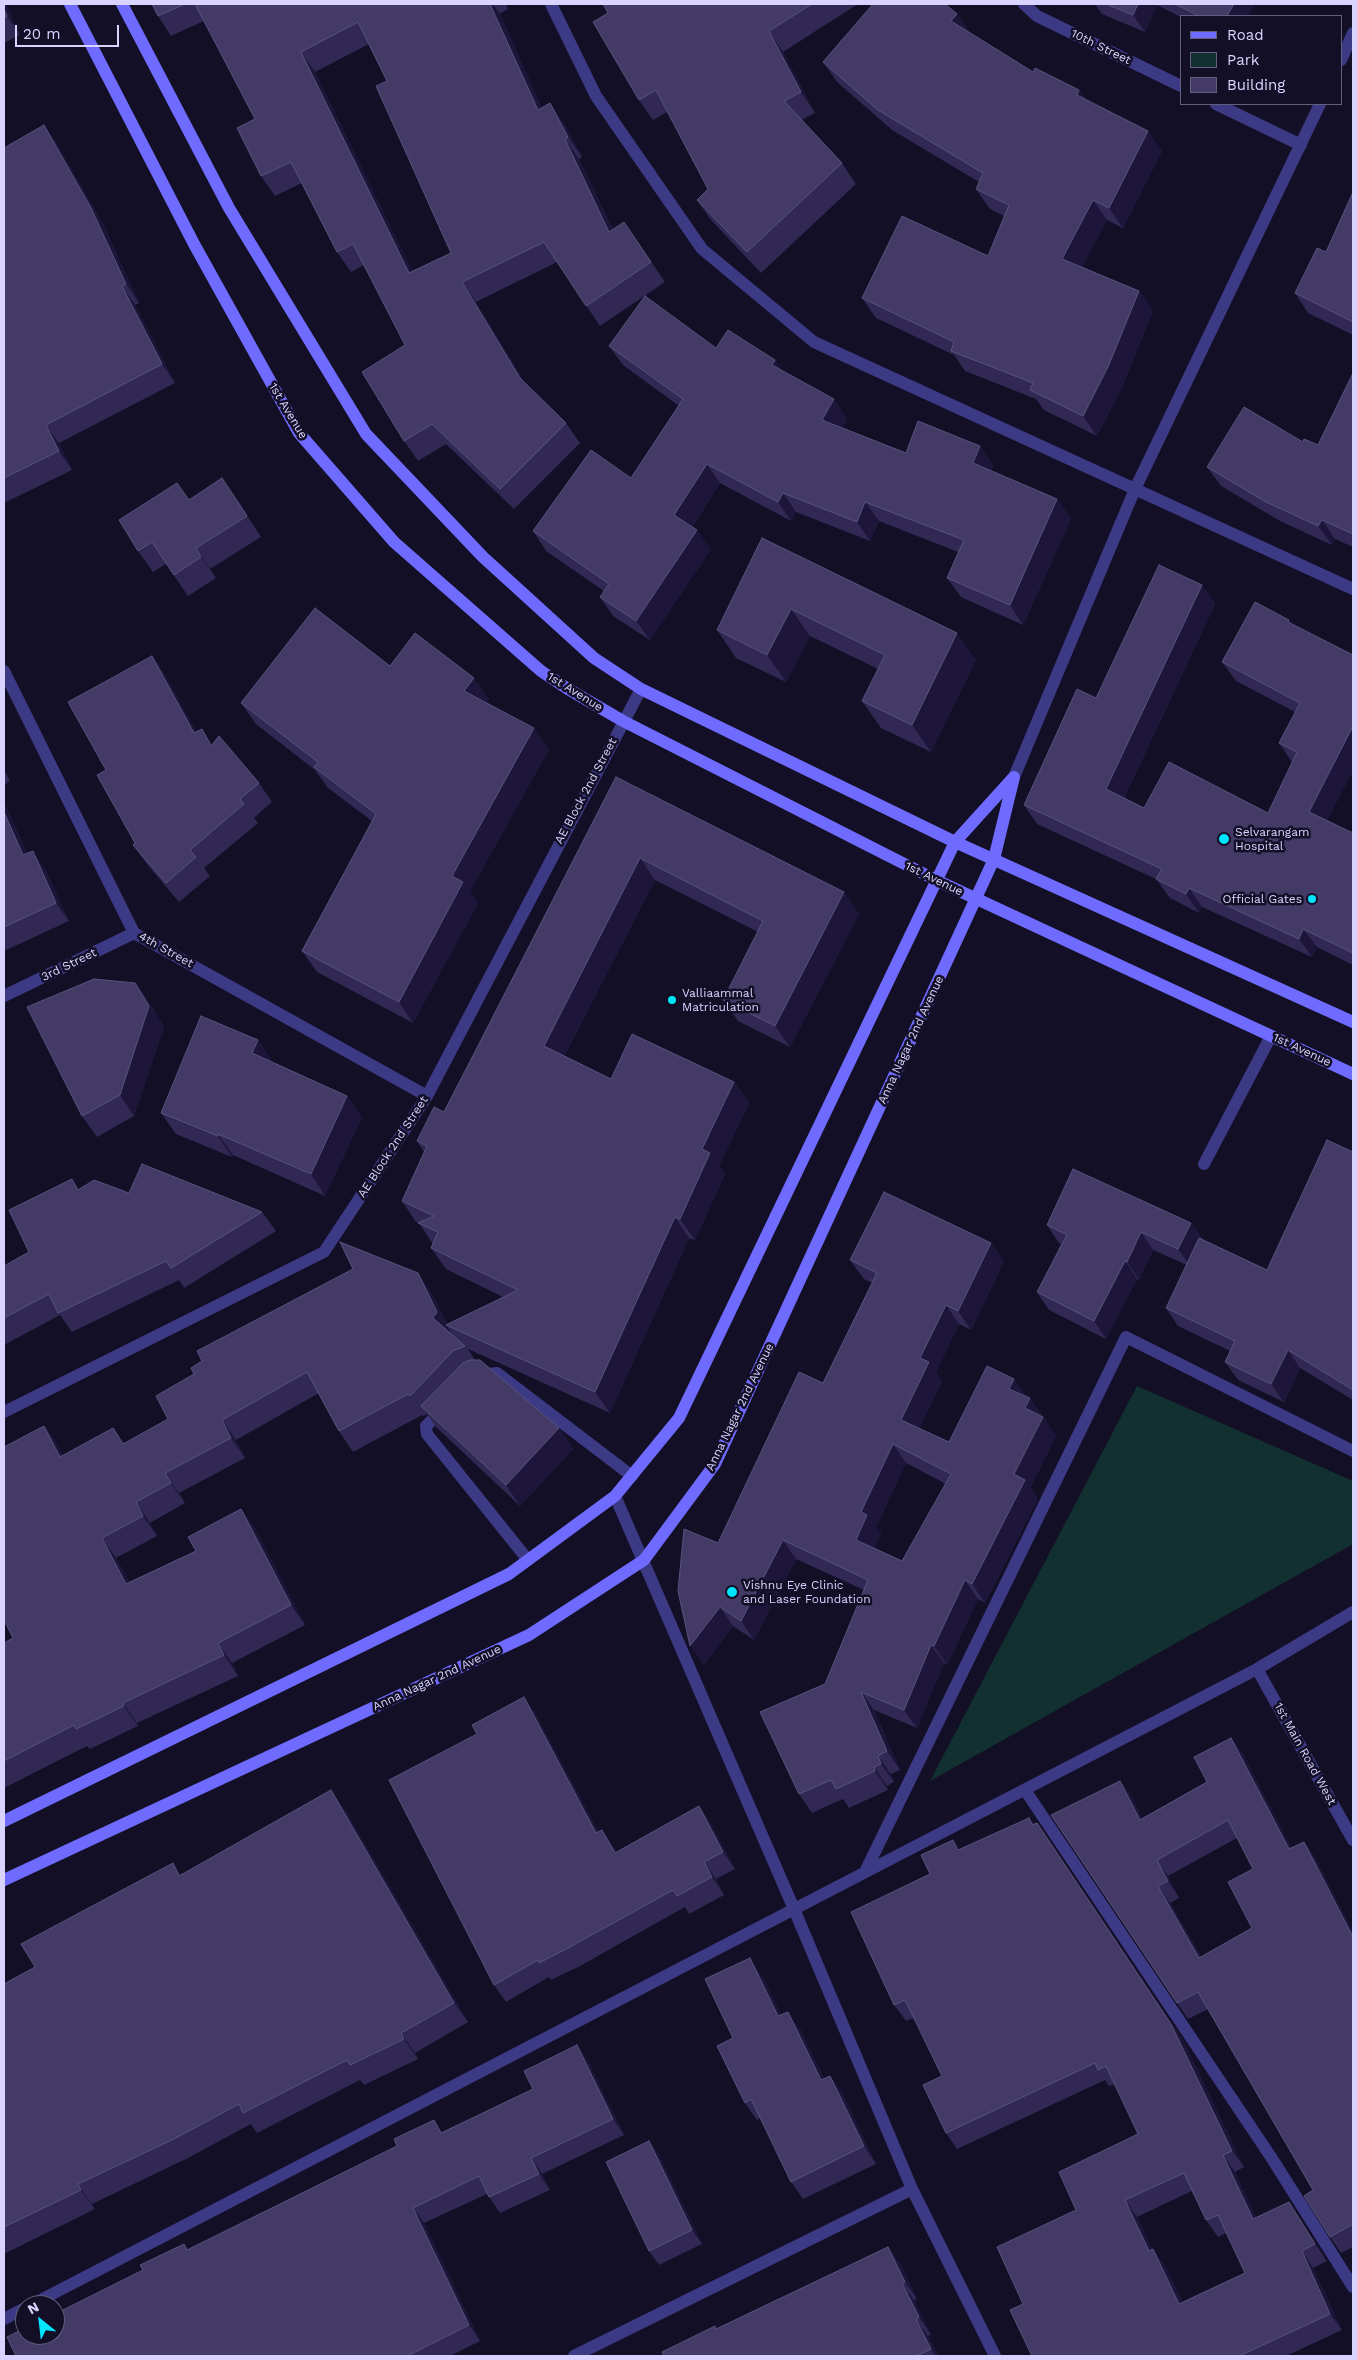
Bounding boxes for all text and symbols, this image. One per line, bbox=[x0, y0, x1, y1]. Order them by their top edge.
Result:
scale bar bbox=[18, 15, 121, 47]
legend bbox=[1180, 15, 1342, 105]
text: 20 m bbox=[23, 25, 61, 43]
street label: 10th Street bbox=[1069, 26, 1133, 68]
text: Road bbox=[1227, 26, 1264, 44]
text: Park bbox=[1227, 51, 1259, 69]
text: Building bbox=[1227, 76, 1285, 94]
street label: 1st Avenue bbox=[266, 380, 310, 442]
street label: 1st Avenue bbox=[545, 669, 605, 715]
street label: AE Block 2nd Street bbox=[552, 735, 620, 847]
place label: Selvarangam Hospital bbox=[1235, 825, 1309, 853]
marker: Selvarangam Hospital bbox=[1217, 832, 1231, 846]
street label: 1st Avenue bbox=[903, 859, 965, 899]
place label: Official Gates bbox=[1222, 892, 1302, 906]
marker: Official Gates bbox=[1306, 893, 1318, 905]
street label: 4th Street bbox=[136, 929, 196, 971]
street label: 3rd Street bbox=[39, 946, 99, 984]
street label: Anna Nagar 2nd Avenue bbox=[875, 974, 947, 1106]
place label: Valliaammal Matriculation bbox=[682, 986, 759, 1014]
marker: Valliaammal Matriculation bbox=[666, 994, 678, 1006]
street label: 1st Avenue bbox=[1271, 1030, 1333, 1070]
street label: AE Block 2nd Street bbox=[355, 1094, 431, 1200]
street label: Anna Nagar 2nd Avenue bbox=[703, 1341, 777, 1473]
place label: Vishnu Eye Clinic and Laser Foundation bbox=[743, 1578, 871, 1606]
marker: Vishnu Eye Clinic and Laser Foundation bbox=[725, 1585, 739, 1599]
street label: Anna Nagar 2nd Avenue bbox=[371, 1642, 503, 1714]
street label: 1st Main Road West bbox=[1271, 1700, 1339, 1808]
north arrow bbox=[15, 2295, 65, 2345]
text: N bbox=[25, 2298, 42, 2317]

